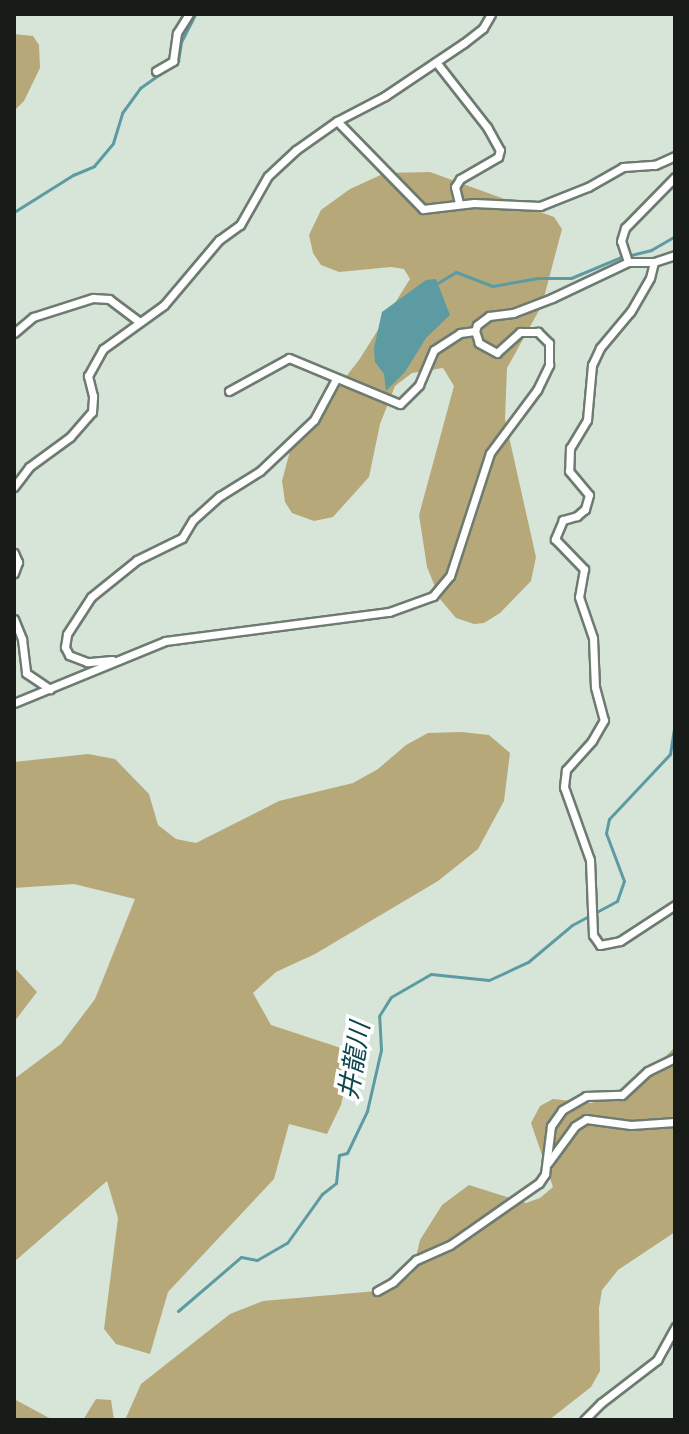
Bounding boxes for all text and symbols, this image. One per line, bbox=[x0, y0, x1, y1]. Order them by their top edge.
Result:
water label: 井龍川 bbox=[333, 1020, 377, 1102]

